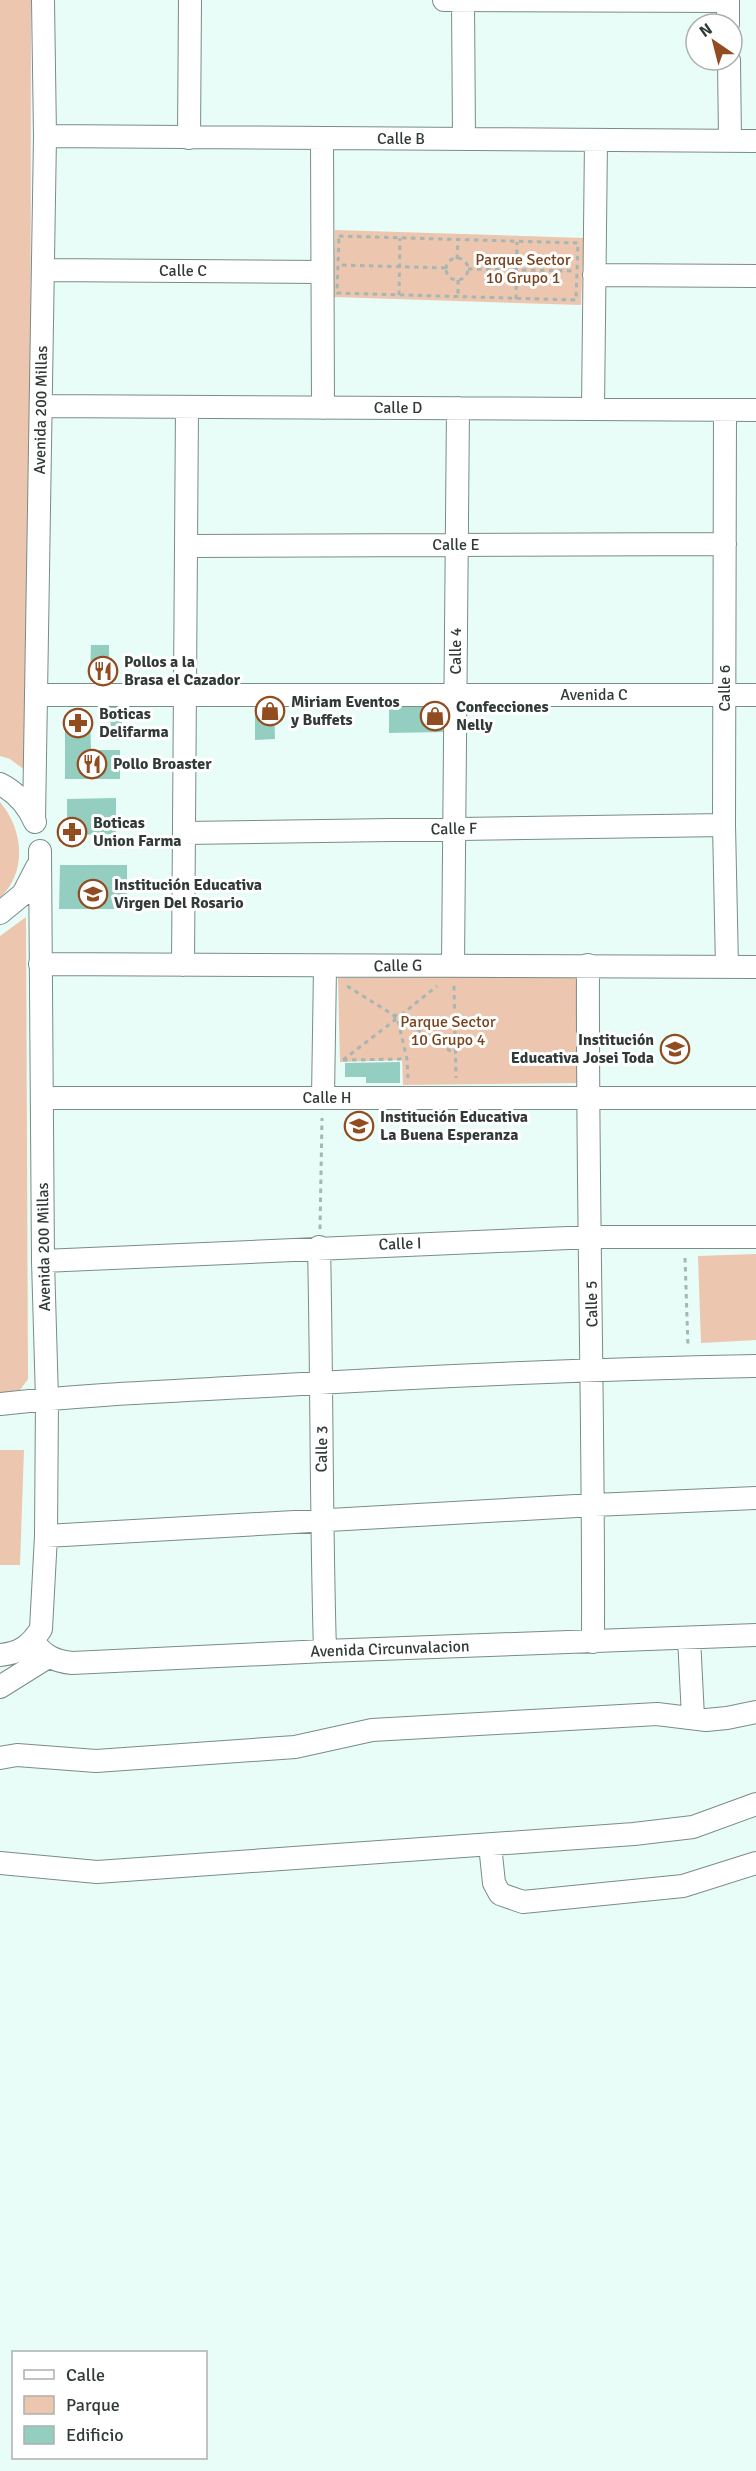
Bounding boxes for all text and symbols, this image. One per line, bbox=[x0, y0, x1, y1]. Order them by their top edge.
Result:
north arrow bbox=[684, 12, 744, 72]
text: N bbox=[696, 19, 716, 42]
street label: Calle B bbox=[377, 129, 425, 149]
park label: Parque Sector 10 Grupo 1 bbox=[475, 250, 571, 288]
street label: Calle C bbox=[159, 261, 207, 281]
street label: Avenida 200 Millas bbox=[30, 345, 52, 475]
street label: Calle D bbox=[374, 398, 422, 418]
street label: Calle E bbox=[432, 535, 480, 555]
street label: Calle 4 bbox=[446, 627, 466, 674]
place label: Pollos a la Brasa el Cazador bbox=[124, 652, 241, 690]
restaurant icon: Pollos a la Brasa el Cazador bbox=[87, 655, 119, 687]
street label: Calle 6 bbox=[715, 665, 735, 711]
street label: Avenida C bbox=[560, 685, 628, 705]
place label: Miriam Eventos y Buffets bbox=[290, 692, 400, 730]
shop icon: Miriam Eventos y Buffets bbox=[254, 695, 286, 727]
place label: Confecciones Nelly bbox=[456, 697, 549, 735]
shop icon: Confecciones Nelly bbox=[419, 700, 451, 732]
place label: Boticas Delifarma bbox=[99, 704, 169, 742]
pharmacy icon: Boticas Delifarma bbox=[62, 707, 94, 739]
restaurant icon: Pollo Broaster bbox=[76, 748, 108, 780]
place label: Pollo Broaster bbox=[113, 754, 212, 774]
place label: Boticas Union Farma bbox=[93, 813, 182, 851]
pharmacy icon: Boticas Union Farma bbox=[56, 816, 88, 848]
street label: Calle F bbox=[431, 819, 477, 839]
place label: Institución Educativa Virgen Del Rosario bbox=[114, 875, 262, 913]
school or university icon: Institución Educativa Virgen Del Rosario bbox=[77, 878, 109, 910]
street label: Calle G bbox=[374, 956, 422, 976]
park label: Parque Sector 10 Grupo 4 bbox=[400, 1012, 496, 1050]
place label: Institución Educativa Josei Toda bbox=[511, 1030, 654, 1068]
school or university icon: Institución Educativa Josei Toda bbox=[659, 1033, 691, 1065]
street label: Calle H bbox=[302, 1088, 352, 1108]
place label: Institución Educativa La Buena Esperanza bbox=[380, 1107, 528, 1145]
school or university icon: Institución Educativa La Buena Esperanza bbox=[343, 1110, 375, 1142]
street label: Avenida 200 Millas bbox=[33, 1182, 55, 1312]
street label: Calle I bbox=[378, 1233, 422, 1255]
street label: Calle 5 bbox=[582, 1280, 602, 1328]
street label: Calle 3 bbox=[312, 1425, 332, 1473]
street label: Avenida Circunvalacion bbox=[310, 1636, 470, 1662]
legend bbox=[12, 2351, 207, 2459]
text: Calle bbox=[66, 2364, 105, 2386]
text: Parque bbox=[66, 2394, 120, 2416]
text: Edificio bbox=[66, 2424, 124, 2446]

